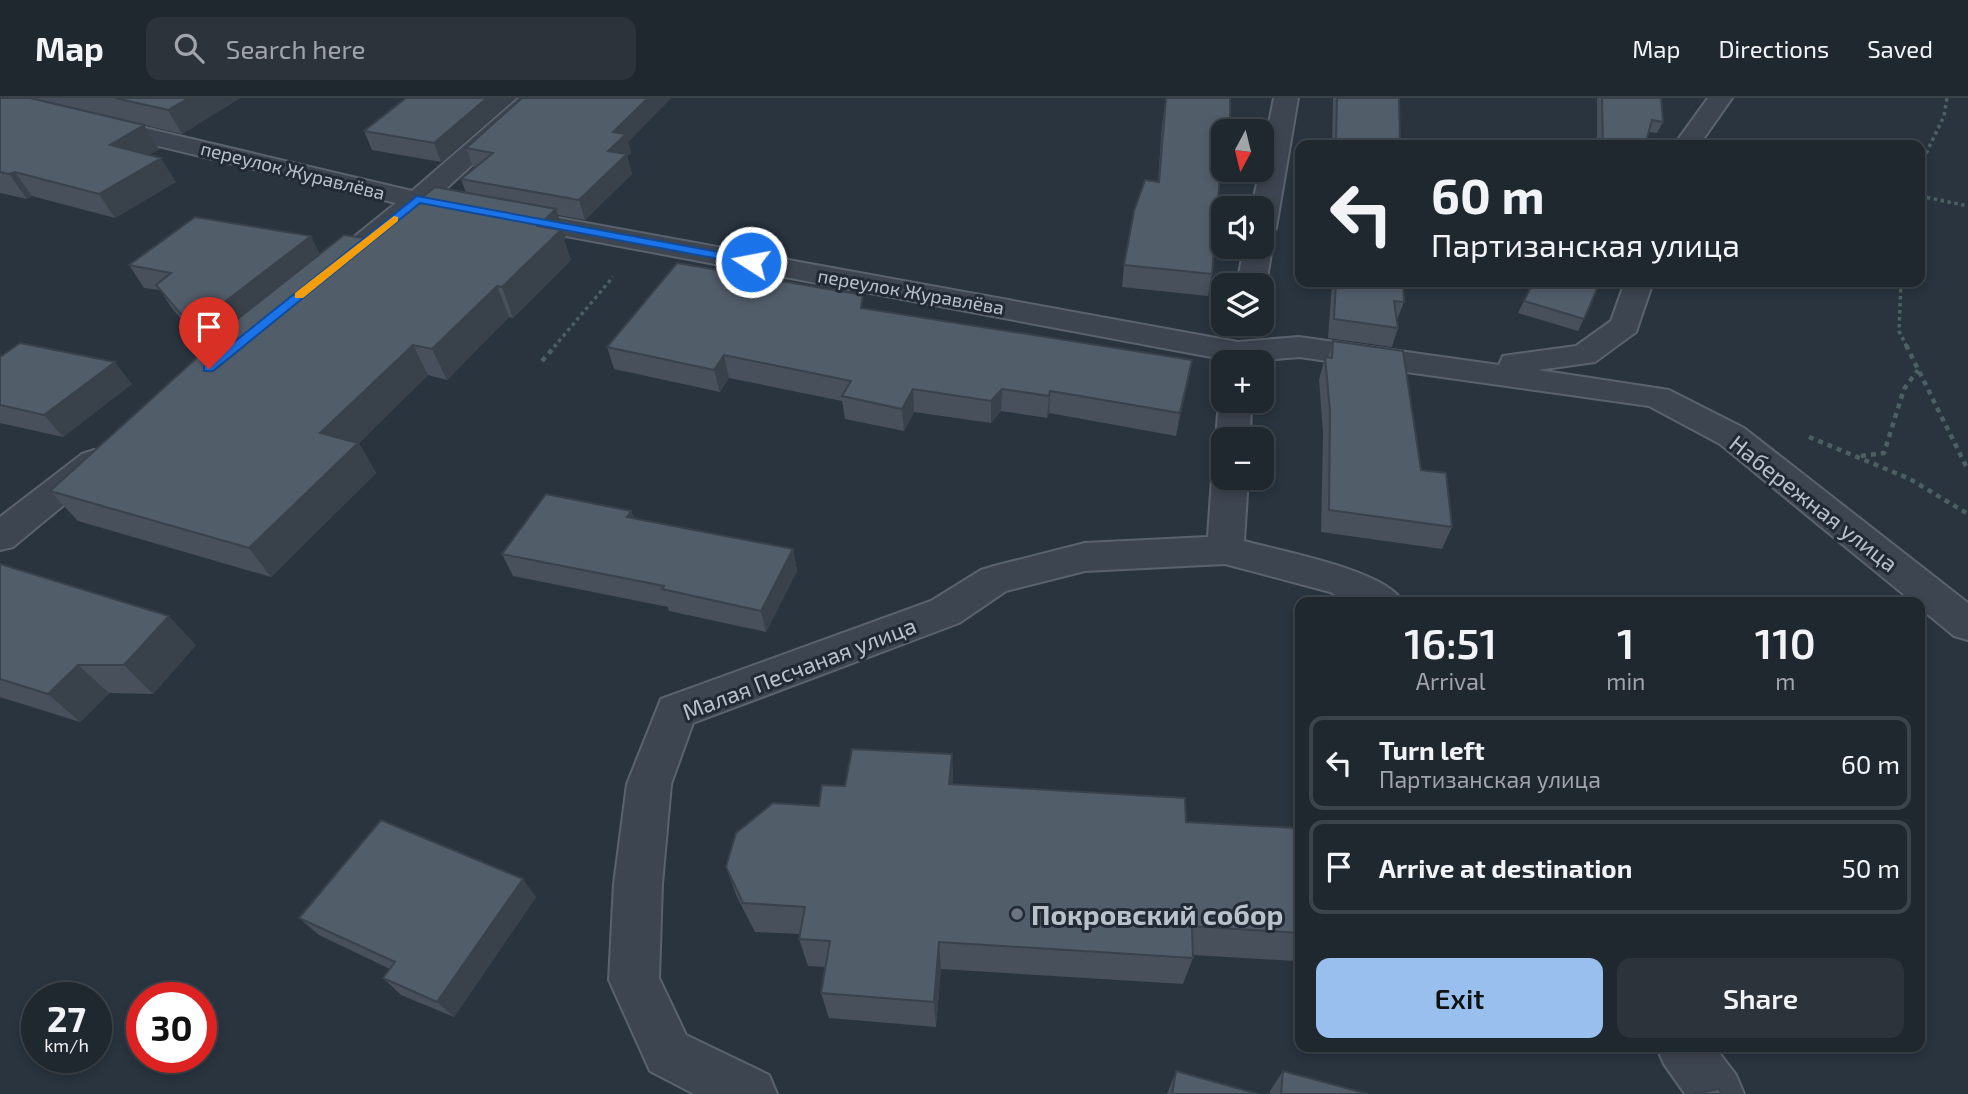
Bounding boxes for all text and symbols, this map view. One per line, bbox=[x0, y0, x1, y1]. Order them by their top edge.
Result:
search box bbox=[146, 17, 636, 80]
text: Map bbox=[35, 28, 104, 68]
icon: search bbox=[170, 29, 208, 67]
text: Search here bbox=[226, 33, 365, 64]
text: Map bbox=[1632, 34, 1680, 63]
text: Directions bbox=[1718, 34, 1829, 63]
text: Saved bbox=[1867, 34, 1933, 63]
north arrow bbox=[1211, 119, 1274, 182]
map controls bbox=[1211, 119, 1274, 490]
street label: переулок Журавлёва bbox=[198, 136, 387, 205]
text: 60 m bbox=[1431, 165, 1545, 224]
icon: left bbox=[1316, 168, 1407, 259]
button: sound bbox=[1211, 196, 1274, 259]
position arrow bbox=[714, 225, 788, 299]
text: Партизанская улица bbox=[1431, 225, 1740, 263]
street label: переулок Журавлёва bbox=[816, 263, 1006, 320]
button: layers bbox=[1211, 273, 1274, 336]
pin bbox=[179, 297, 239, 369]
icon: arrive bbox=[190, 308, 228, 346]
button: + bbox=[1211, 350, 1274, 413]
button: − bbox=[1211, 427, 1274, 490]
street label: Набережная улица bbox=[1724, 429, 1904, 578]
street label: Малая Песчаная улица bbox=[678, 610, 920, 726]
text: 16:51 bbox=[1404, 617, 1497, 667]
text: 1 bbox=[1617, 617, 1635, 667]
text: 110 bbox=[1755, 617, 1816, 667]
text: Arrival bbox=[1416, 667, 1486, 695]
text: min bbox=[1606, 667, 1645, 695]
text: m bbox=[1775, 667, 1795, 695]
text: Turn left bbox=[1379, 734, 1485, 765]
icon: left bbox=[1320, 744, 1358, 782]
text: 60 m bbox=[1841, 748, 1900, 779]
text: Партизанская улица bbox=[1379, 765, 1601, 793]
icon: arrive bbox=[1320, 848, 1358, 886]
text: Arrive at destination bbox=[1379, 852, 1632, 883]
text: 50 m bbox=[1842, 852, 1900, 883]
place label: Покровский собор bbox=[1031, 897, 1283, 931]
marker: Покровский собор bbox=[1009, 906, 1025, 922]
button: Exit bbox=[1316, 958, 1603, 1038]
button: Share bbox=[1617, 958, 1904, 1038]
speed limit sign: 30 bbox=[126, 982, 217, 1073]
text: 27 bbox=[47, 997, 86, 1039]
text: km/h bbox=[44, 1034, 89, 1056]

